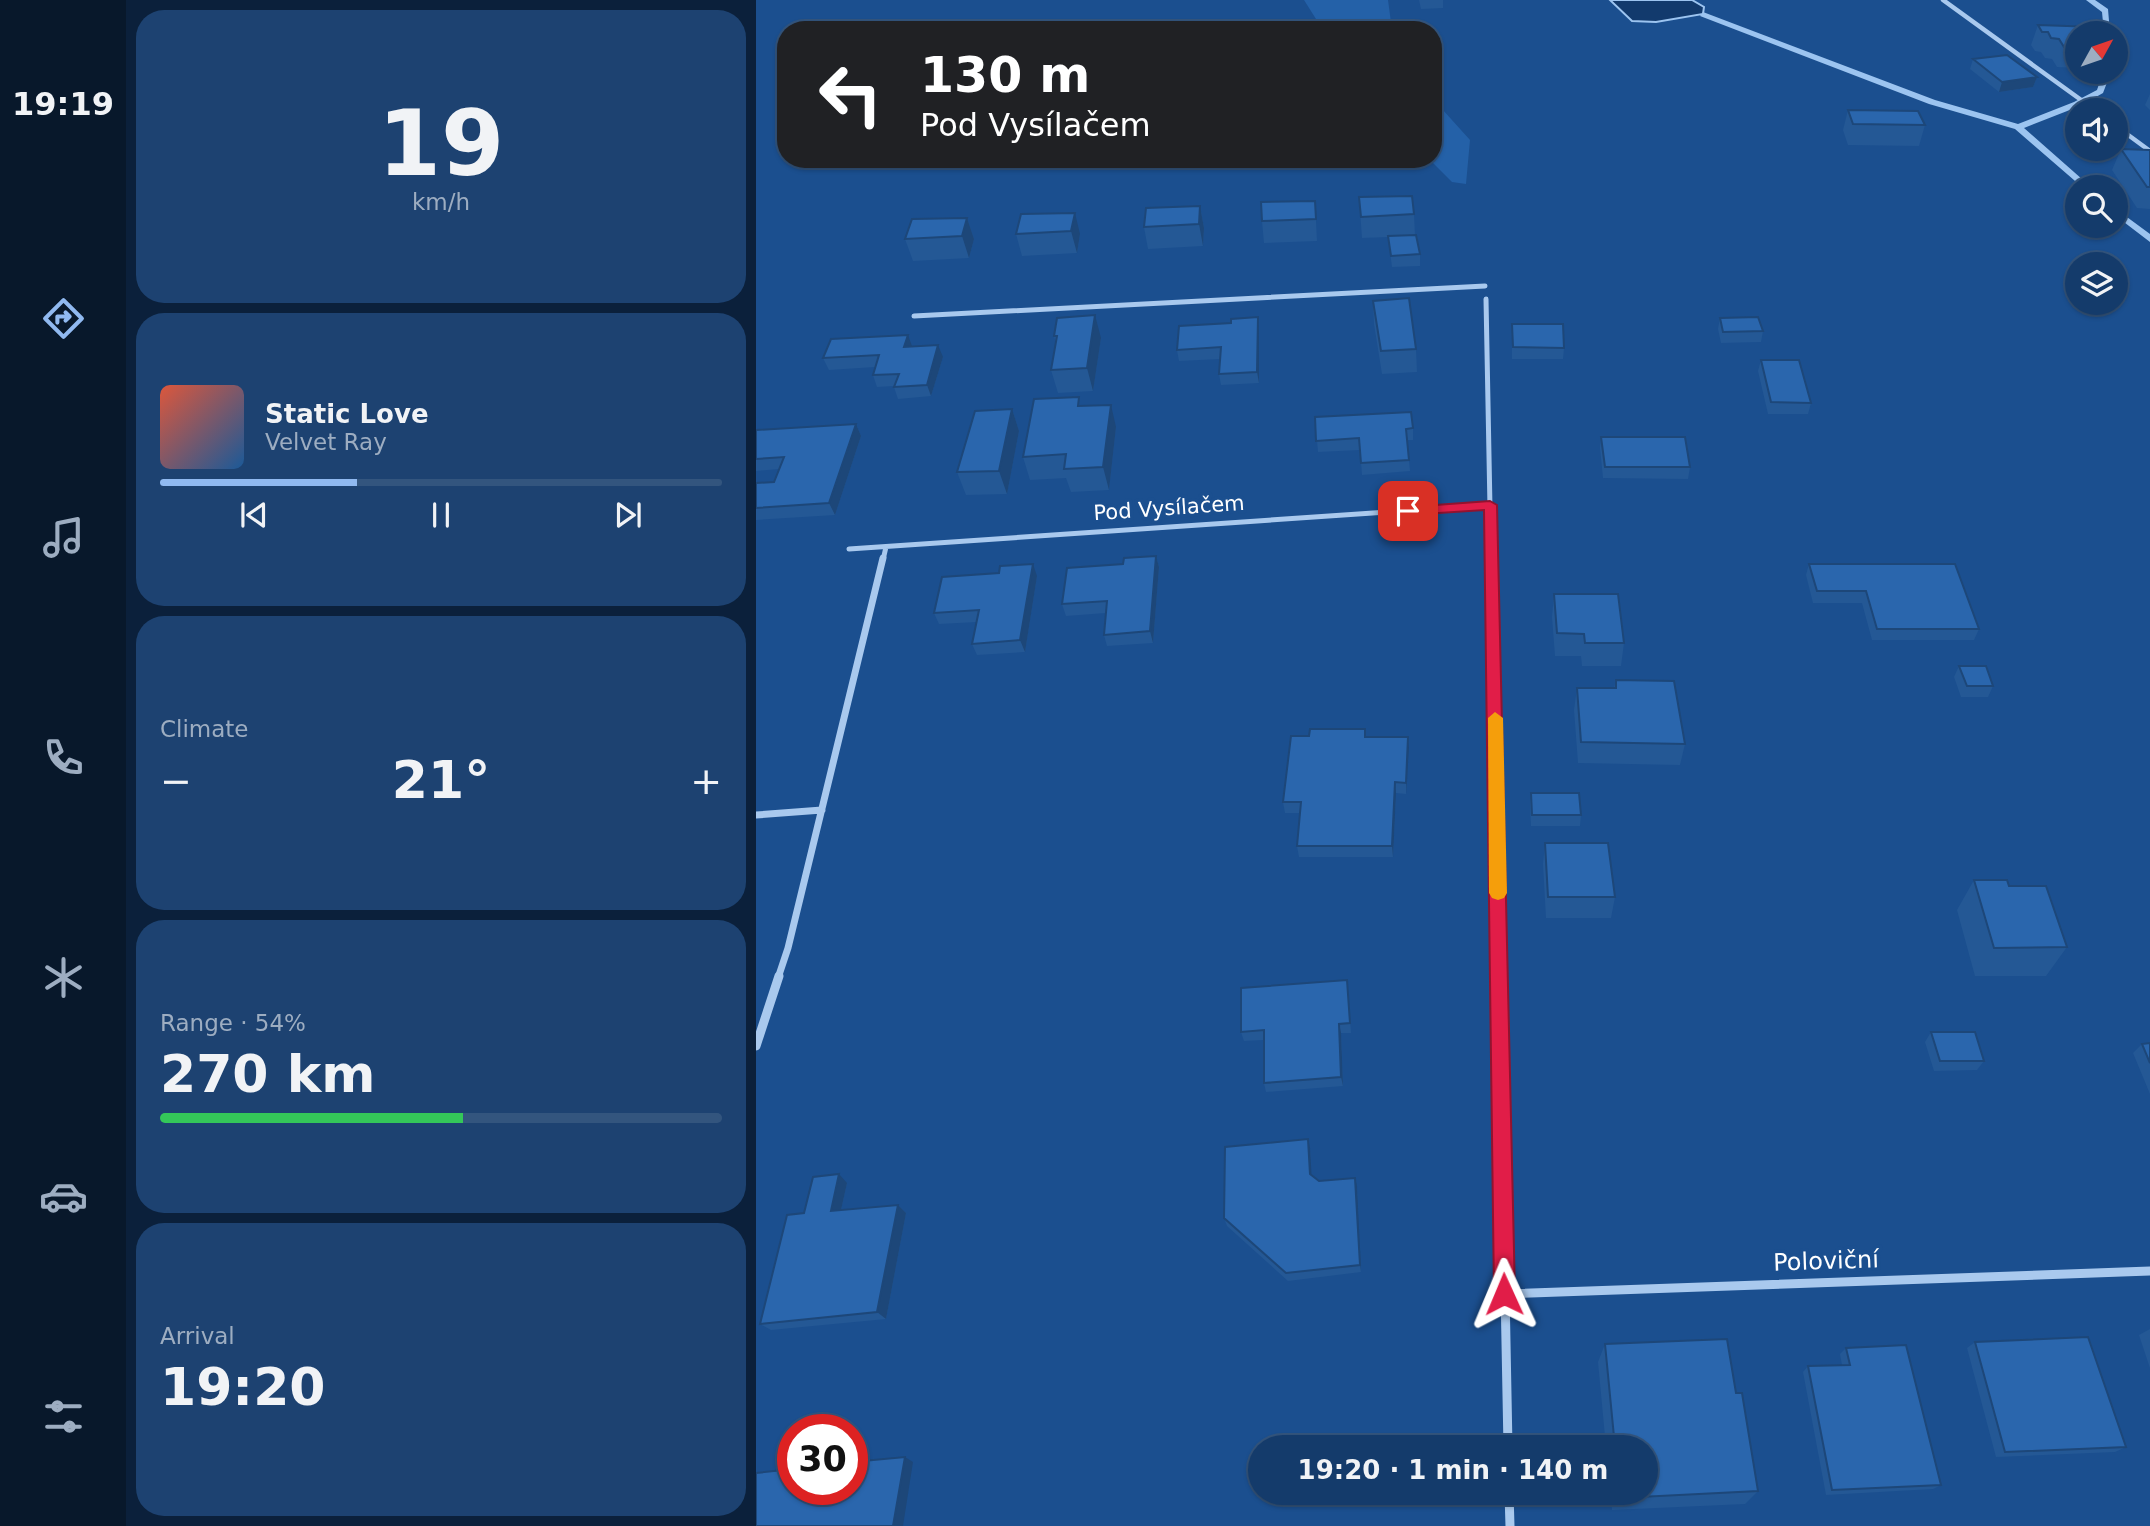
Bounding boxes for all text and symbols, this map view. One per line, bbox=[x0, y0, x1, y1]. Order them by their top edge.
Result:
north arrow bbox=[2065, 21, 2128, 84]
map controls bbox=[2065, 21, 2128, 315]
text: 130 m bbox=[920, 47, 1090, 104]
icon: left bbox=[805, 49, 896, 140]
text: 19:19 bbox=[12, 85, 114, 123]
text: 19 bbox=[378, 91, 504, 196]
button: sound bbox=[2065, 98, 2128, 161]
text: Pod Vysílačem bbox=[920, 106, 1151, 144]
button: search bbox=[2065, 175, 2128, 238]
text: km/h bbox=[412, 189, 470, 215]
button: layers bbox=[2065, 252, 2128, 315]
icon: directions bbox=[39, 294, 88, 343]
text: Static Love bbox=[265, 399, 429, 429]
text: Velvet Ray bbox=[265, 429, 387, 455]
pin bbox=[1378, 481, 1438, 541]
street label: Pod Vysílačem bbox=[1093, 491, 1245, 525]
icon: arrive bbox=[1389, 492, 1427, 530]
icon: previous bbox=[235, 496, 273, 534]
icon: pause bbox=[422, 496, 460, 534]
icon: next bbox=[609, 496, 647, 534]
icon: music bbox=[39, 513, 88, 562]
text: Climate bbox=[160, 716, 249, 742]
icon: phone bbox=[39, 733, 88, 782]
text: 21° bbox=[392, 750, 490, 810]
text: − bbox=[160, 759, 192, 803]
text: + bbox=[690, 759, 722, 803]
icon: climate bbox=[39, 953, 88, 1002]
text: Range · 54% bbox=[160, 1010, 306, 1036]
text: 270 km bbox=[160, 1044, 375, 1104]
icon: car bbox=[39, 1172, 88, 1221]
street label: Poloviční bbox=[1773, 1245, 1881, 1277]
position arrow bbox=[1467, 1257, 1541, 1331]
text: Arrival bbox=[160, 1323, 235, 1349]
text: 19:20 bbox=[160, 1357, 326, 1417]
icon: filters bbox=[39, 1392, 88, 1441]
speed limit sign: 30 bbox=[777, 1414, 868, 1505]
text: 19:20 · 1 min · 140 m bbox=[1298, 1455, 1608, 1485]

